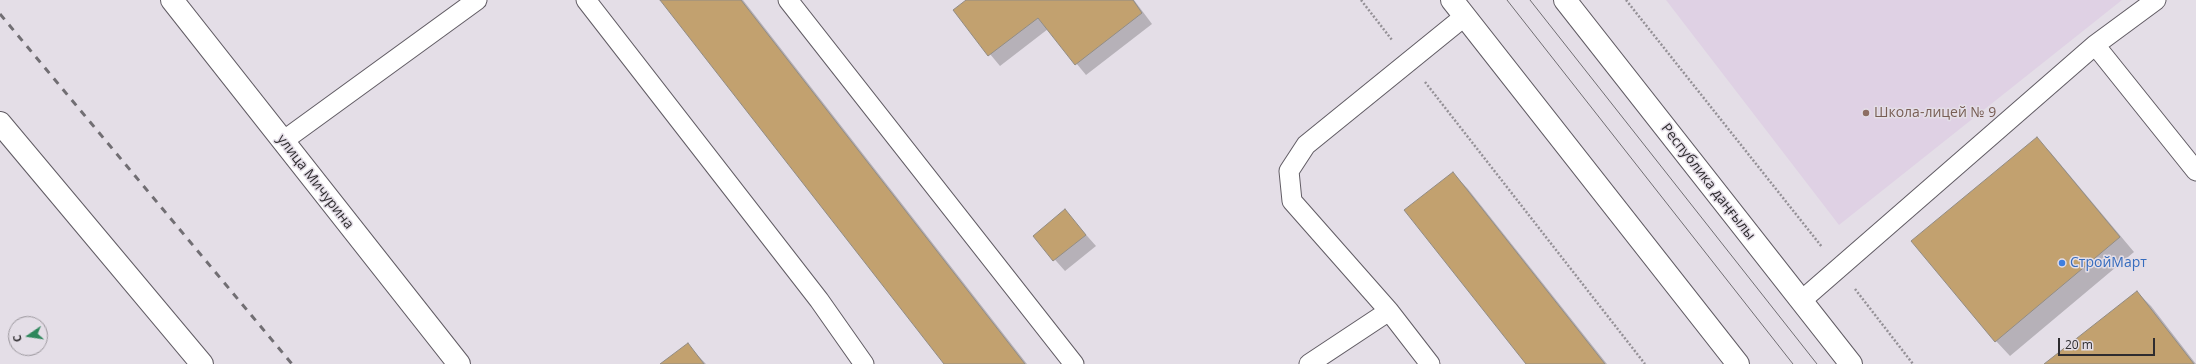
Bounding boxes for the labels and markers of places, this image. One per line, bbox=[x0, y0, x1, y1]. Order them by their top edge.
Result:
place label: Школа-лицей № 9 bbox=[1874, 105, 1996, 121]
marker: Школа-лицей № 9 bbox=[1861, 108, 1871, 118]
place label: СтройМарт bbox=[2070, 255, 2147, 271]
marker: СтройМарт bbox=[2057, 258, 2067, 268]

